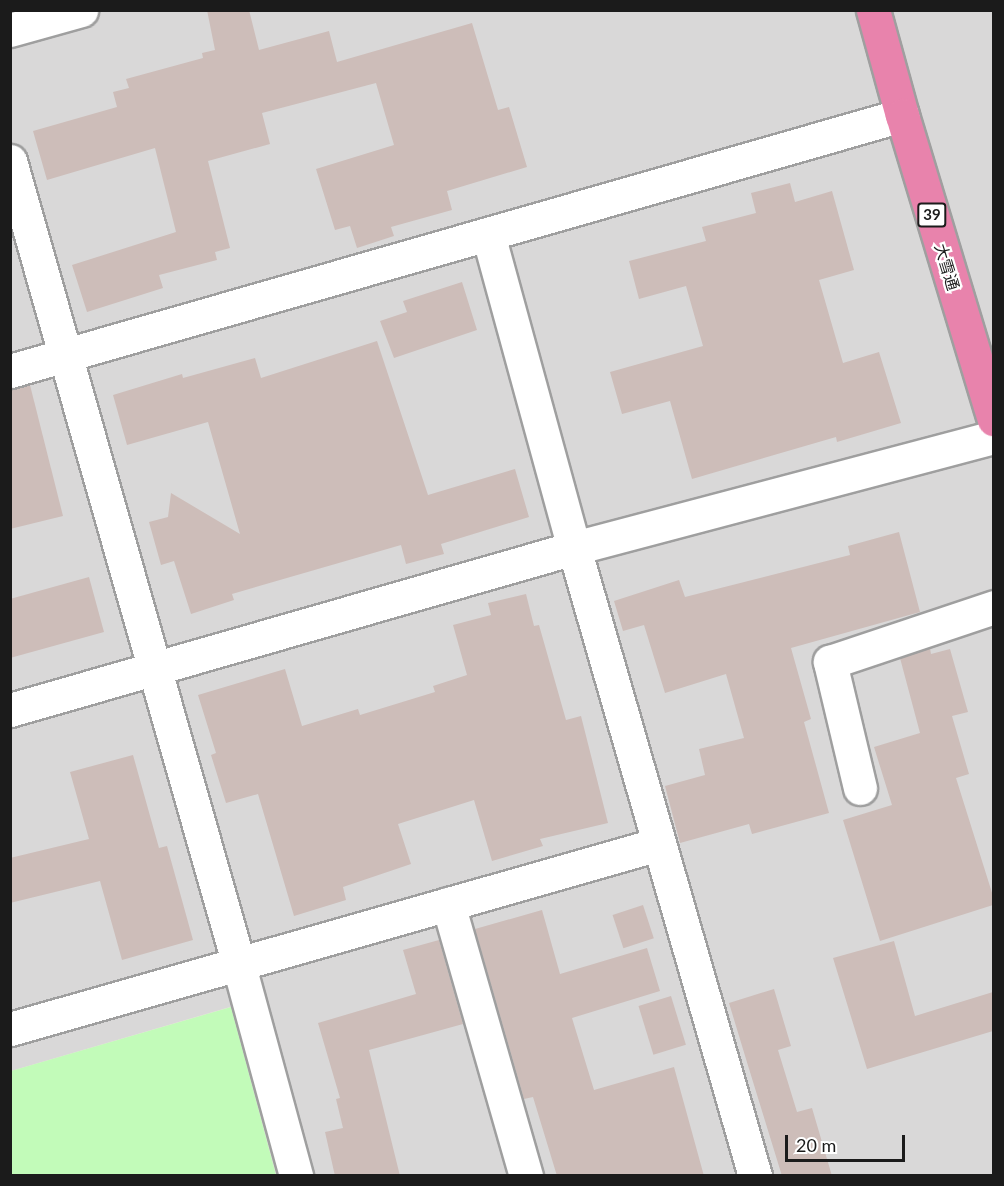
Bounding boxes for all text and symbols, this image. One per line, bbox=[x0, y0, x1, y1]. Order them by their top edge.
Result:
road number: 39 bbox=[917, 203, 947, 227]
street label: 大雪通 bbox=[931, 241, 963, 293]
scale bar bbox=[788, 1123, 908, 1161]
text: 20 m bbox=[796, 1134, 836, 1156]

